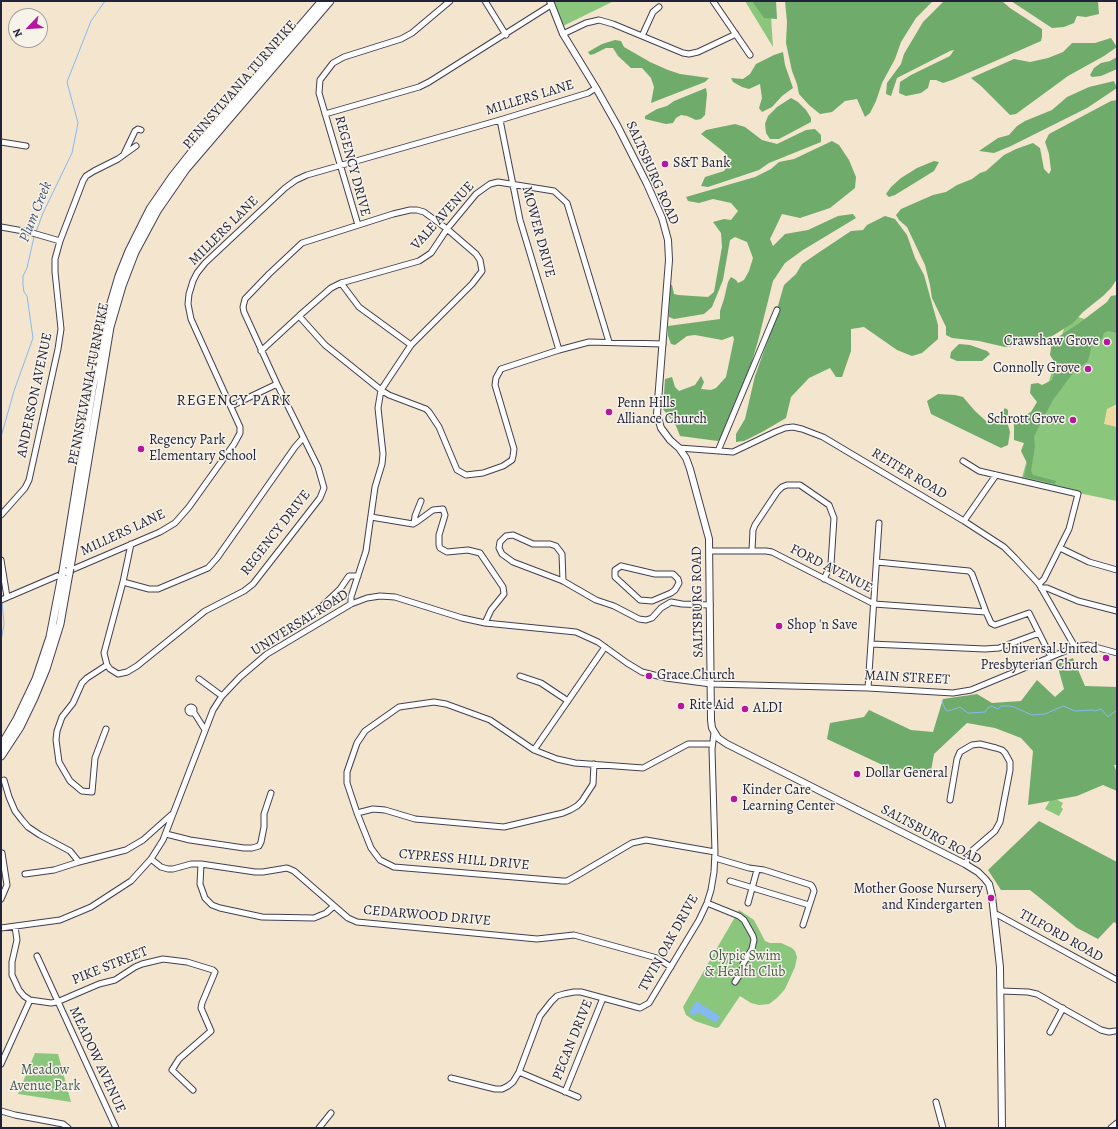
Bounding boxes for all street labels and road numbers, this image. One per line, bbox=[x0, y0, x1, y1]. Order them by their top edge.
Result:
street label: PENNSYLVANIA TURNPIKE bbox=[179, 17, 301, 153]
street label: MILLERS LANE bbox=[484, 77, 576, 119]
street label: REGENCY DRIVE bbox=[330, 114, 374, 218]
street label: SALTSBURG ROAD bbox=[622, 119, 682, 227]
street label: VALE AVENUE bbox=[408, 178, 478, 254]
street label: MOWER DRIVE bbox=[518, 184, 558, 280]
street label: MILLERS LANE bbox=[186, 193, 262, 269]
street label: PENNSYLVANIA TURNPIKE bbox=[65, 301, 113, 467]
street label: ANDERSON AVENUE bbox=[14, 331, 56, 459]
street label: REITER ROAD bbox=[868, 445, 950, 503]
street label: REGENCY DRIVE bbox=[238, 487, 314, 579]
street label: MILLERS LANE bbox=[78, 506, 168, 560]
street label: FORD AVENUE bbox=[787, 541, 875, 597]
street label: SALTSBURG ROAD bbox=[689, 546, 707, 658]
street label: UNIVERSAL ROAD bbox=[248, 586, 352, 660]
street label: MAIN STREET bbox=[864, 667, 950, 689]
street label: SALTSBURG ROAD bbox=[878, 801, 984, 869]
street label: CYPRESS HILL DRIVE bbox=[398, 846, 530, 874]
street label: TWIN OAK DRIVE bbox=[635, 892, 703, 994]
street label: CEDARWOOD DRIVE bbox=[363, 902, 491, 930]
street label: TILFORD ROAD bbox=[1016, 906, 1106, 966]
street label: PIKE STREET bbox=[70, 943, 150, 989]
street label: PECAN DRIVE bbox=[549, 997, 597, 1083]
street label: MEADOW AVENUE bbox=[65, 1004, 129, 1116]

